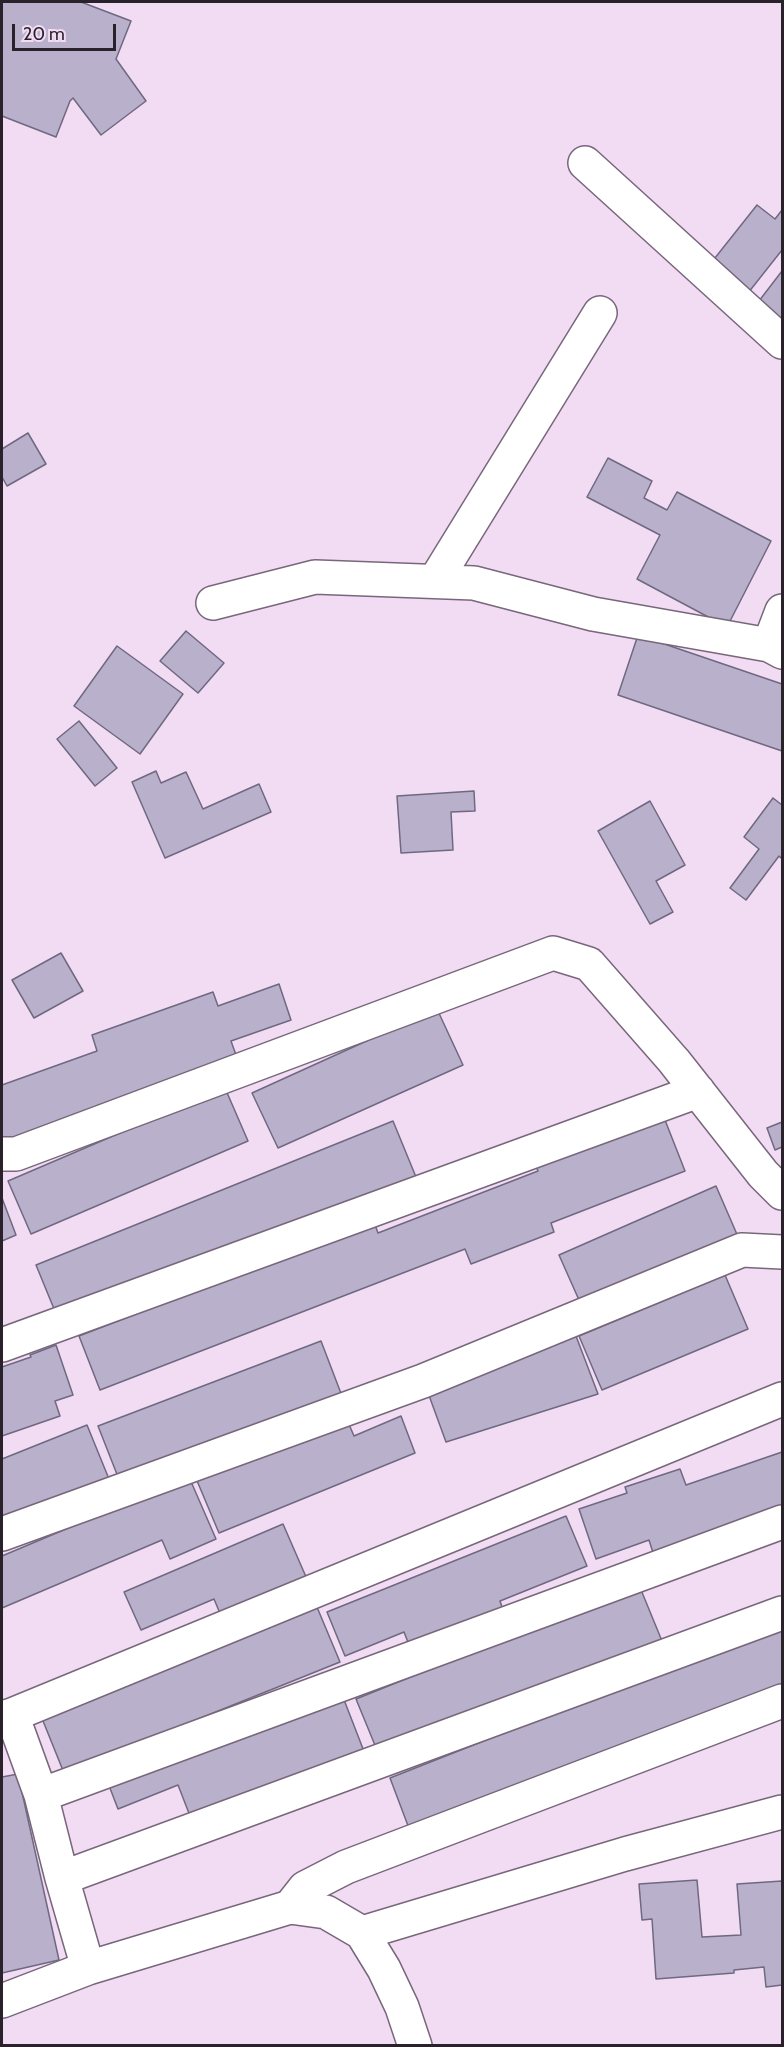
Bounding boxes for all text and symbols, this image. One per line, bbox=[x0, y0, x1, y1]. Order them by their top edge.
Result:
scale bar bbox=[15, 12, 118, 50]
text: 20 m bbox=[23, 23, 65, 45]

